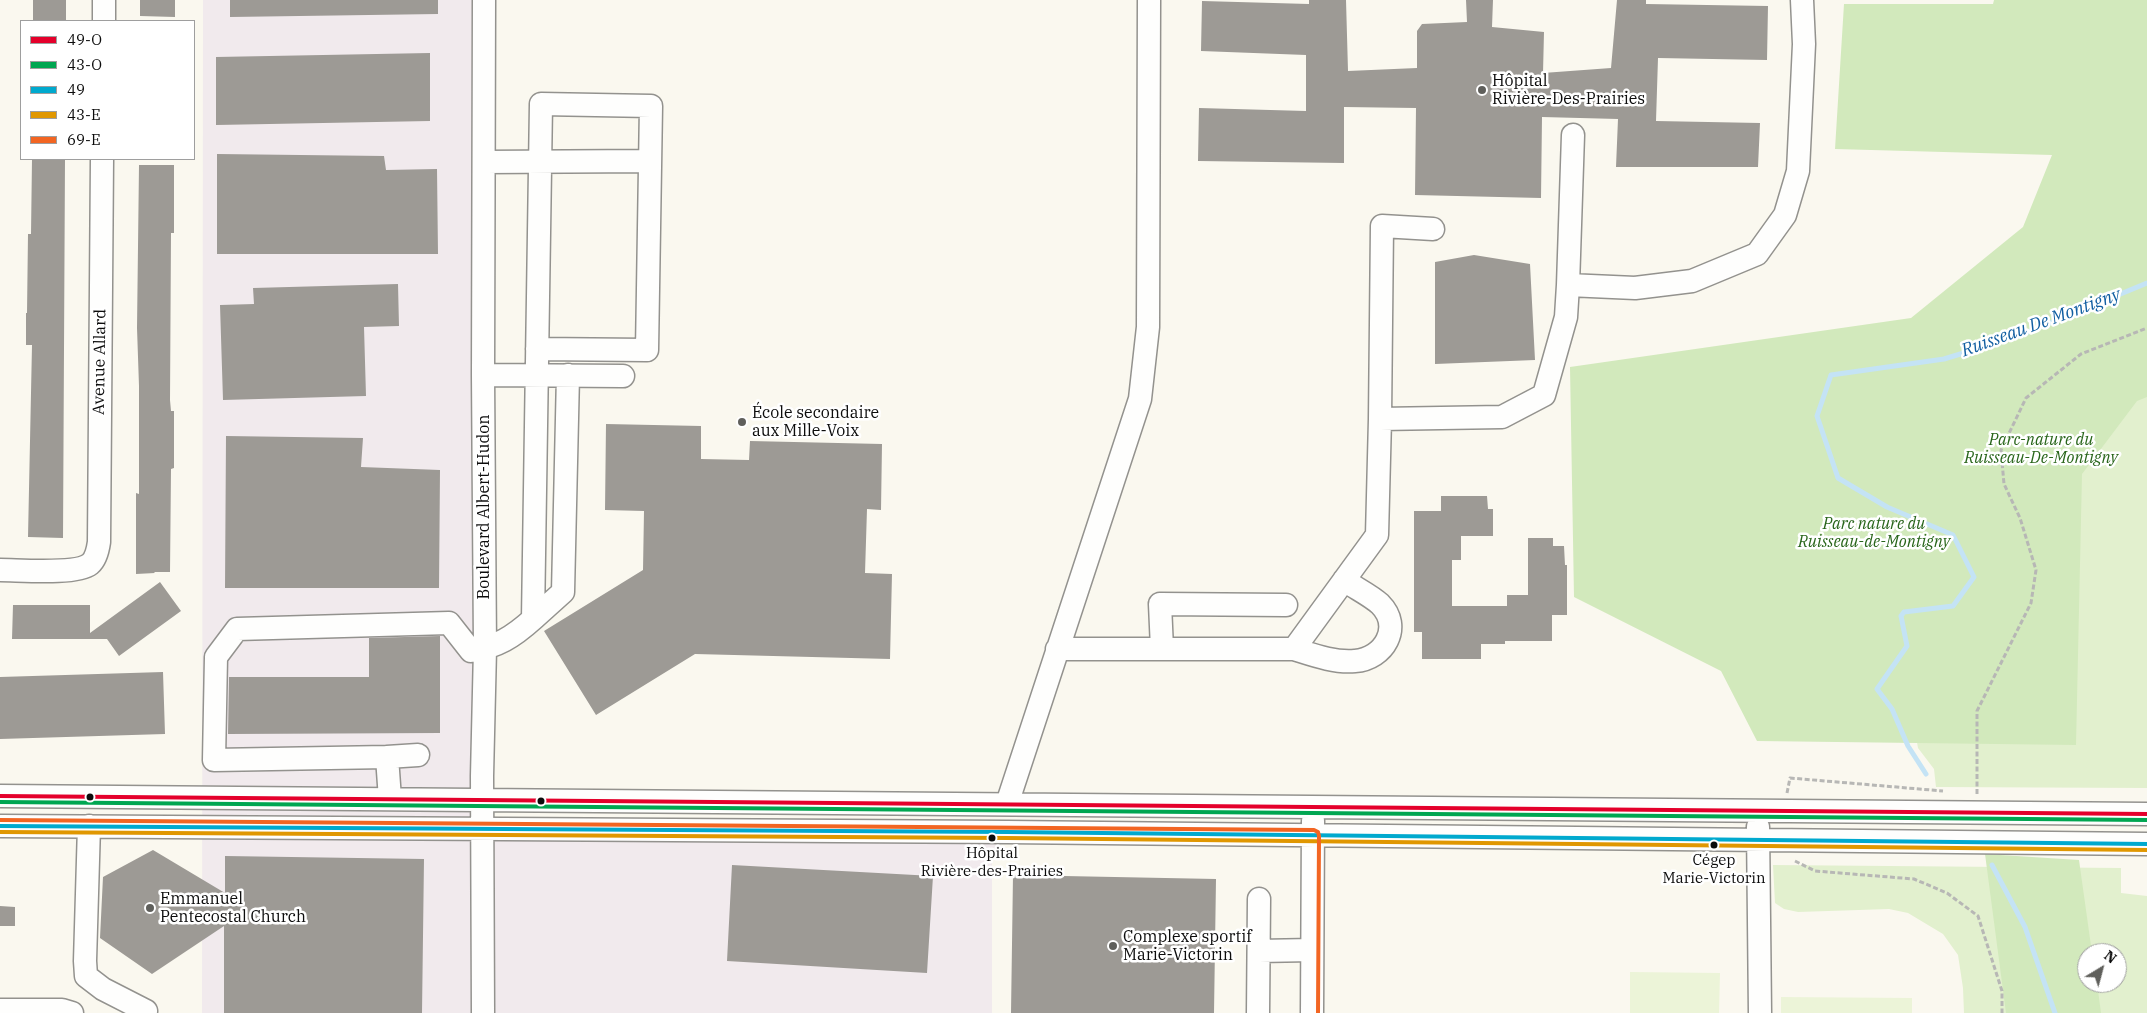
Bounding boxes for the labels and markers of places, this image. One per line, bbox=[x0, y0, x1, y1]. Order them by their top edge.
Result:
place label: Hôpital Rivière-Des-Prairies bbox=[1492, 71, 1645, 109]
marker: Hôpital Rivière-Des-Prairies bbox=[1476, 84, 1488, 96]
place label: École secondaire aux Mille-Voix bbox=[752, 403, 879, 441]
marker: École secondaire aux Mille-Voix bbox=[736, 416, 748, 428]
unlabelled marker bbox=[85, 792, 95, 802]
unlabelled marker bbox=[536, 796, 546, 806]
marker: Hôpital Rivière-des-Prairies bbox=[987, 833, 997, 843]
marker: Cégep Marie-Victorin bbox=[1709, 840, 1719, 850]
place label: Hôpital Rivière-des-Prairies bbox=[921, 845, 1063, 880]
place label: Cégep Marie-Victorin bbox=[1662, 852, 1766, 887]
place label: Emmanuel Pentecostal Church bbox=[160, 889, 306, 927]
marker: Emmanuel Pentecostal Church bbox=[144, 902, 156, 914]
place label: Complexe sportif Marie-Victorin bbox=[1123, 927, 1252, 965]
marker: Complexe sportif Marie-Victorin bbox=[1107, 940, 1119, 952]

